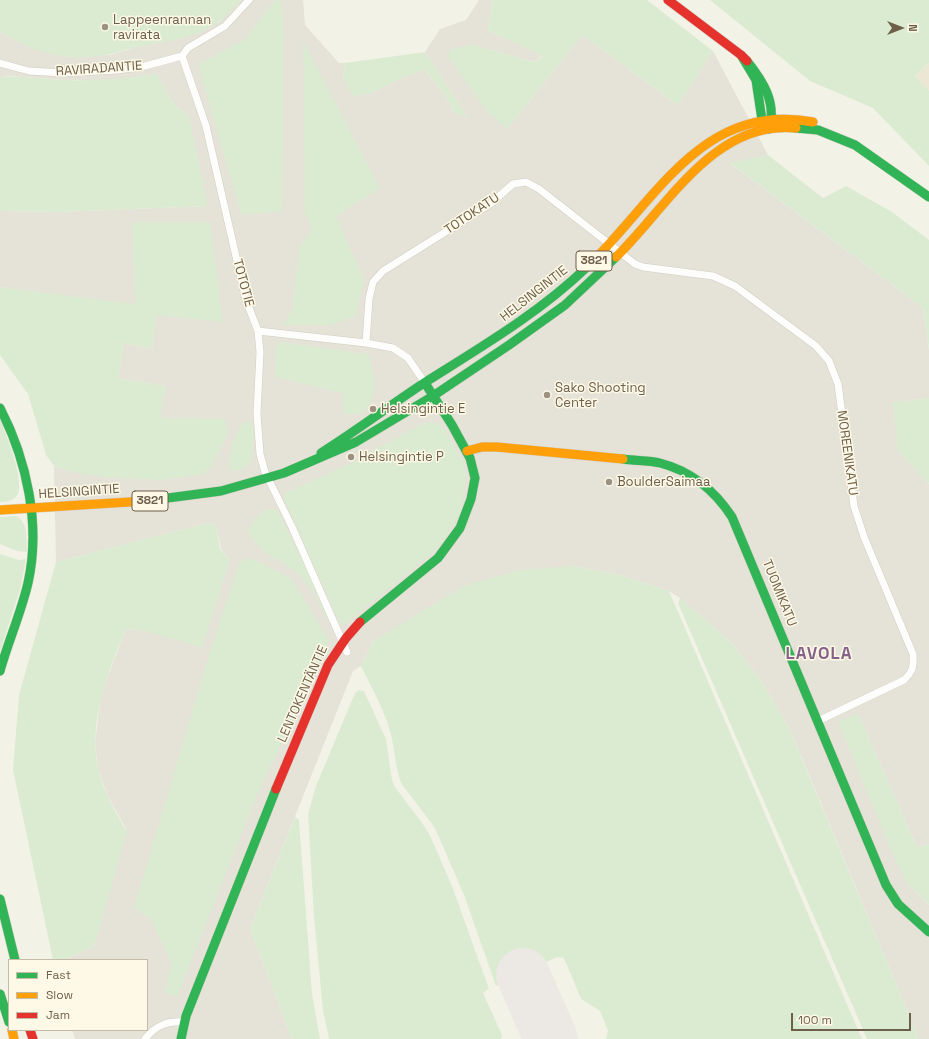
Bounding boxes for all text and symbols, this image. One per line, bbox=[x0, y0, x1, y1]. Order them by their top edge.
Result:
north arrow bbox=[881, 8, 921, 48]
place label: Lappeenrannan ravirata bbox=[113, 12, 211, 43]
marker: Lappeenrannan ravirata bbox=[100, 22, 110, 32]
text: N bbox=[906, 24, 920, 32]
street label: RAVIRADANTIE bbox=[55, 58, 143, 80]
street label: TOTOKATU bbox=[442, 190, 502, 238]
road number: 3821 bbox=[576, 251, 612, 271]
street label: TOTOTIE bbox=[229, 257, 257, 309]
street label: HELSINGINTIE bbox=[497, 263, 571, 325]
place label: Sako Shooting Center bbox=[555, 380, 646, 411]
marker: Sako Shooting Center bbox=[542, 390, 552, 400]
place label: Helsingintie E bbox=[381, 401, 465, 417]
marker: Helsingintie E bbox=[368, 404, 378, 414]
street label: MOREENIKATU bbox=[833, 409, 861, 497]
place label: Helsingintie P bbox=[359, 449, 444, 465]
marker: Helsingintie P bbox=[346, 452, 356, 462]
place label: BoulderSaimaa bbox=[617, 474, 710, 490]
marker: BoulderSaimaa bbox=[604, 477, 614, 487]
street label: HELSINGINTIE bbox=[38, 481, 120, 503]
road number: 3821 bbox=[132, 491, 168, 511]
street label: TUOMIKATU bbox=[758, 557, 800, 629]
street label: LENTOKENTÄNTIE bbox=[275, 643, 331, 745]
district label: LAVOLA bbox=[786, 644, 852, 664]
legend bbox=[8, 959, 148, 1031]
text: Fast bbox=[46, 967, 71, 983]
text: Slow bbox=[46, 987, 73, 1003]
scale bar bbox=[793, 1005, 913, 1031]
text: Jam bbox=[46, 1007, 70, 1023]
text: 100 m bbox=[798, 1012, 832, 1028]

